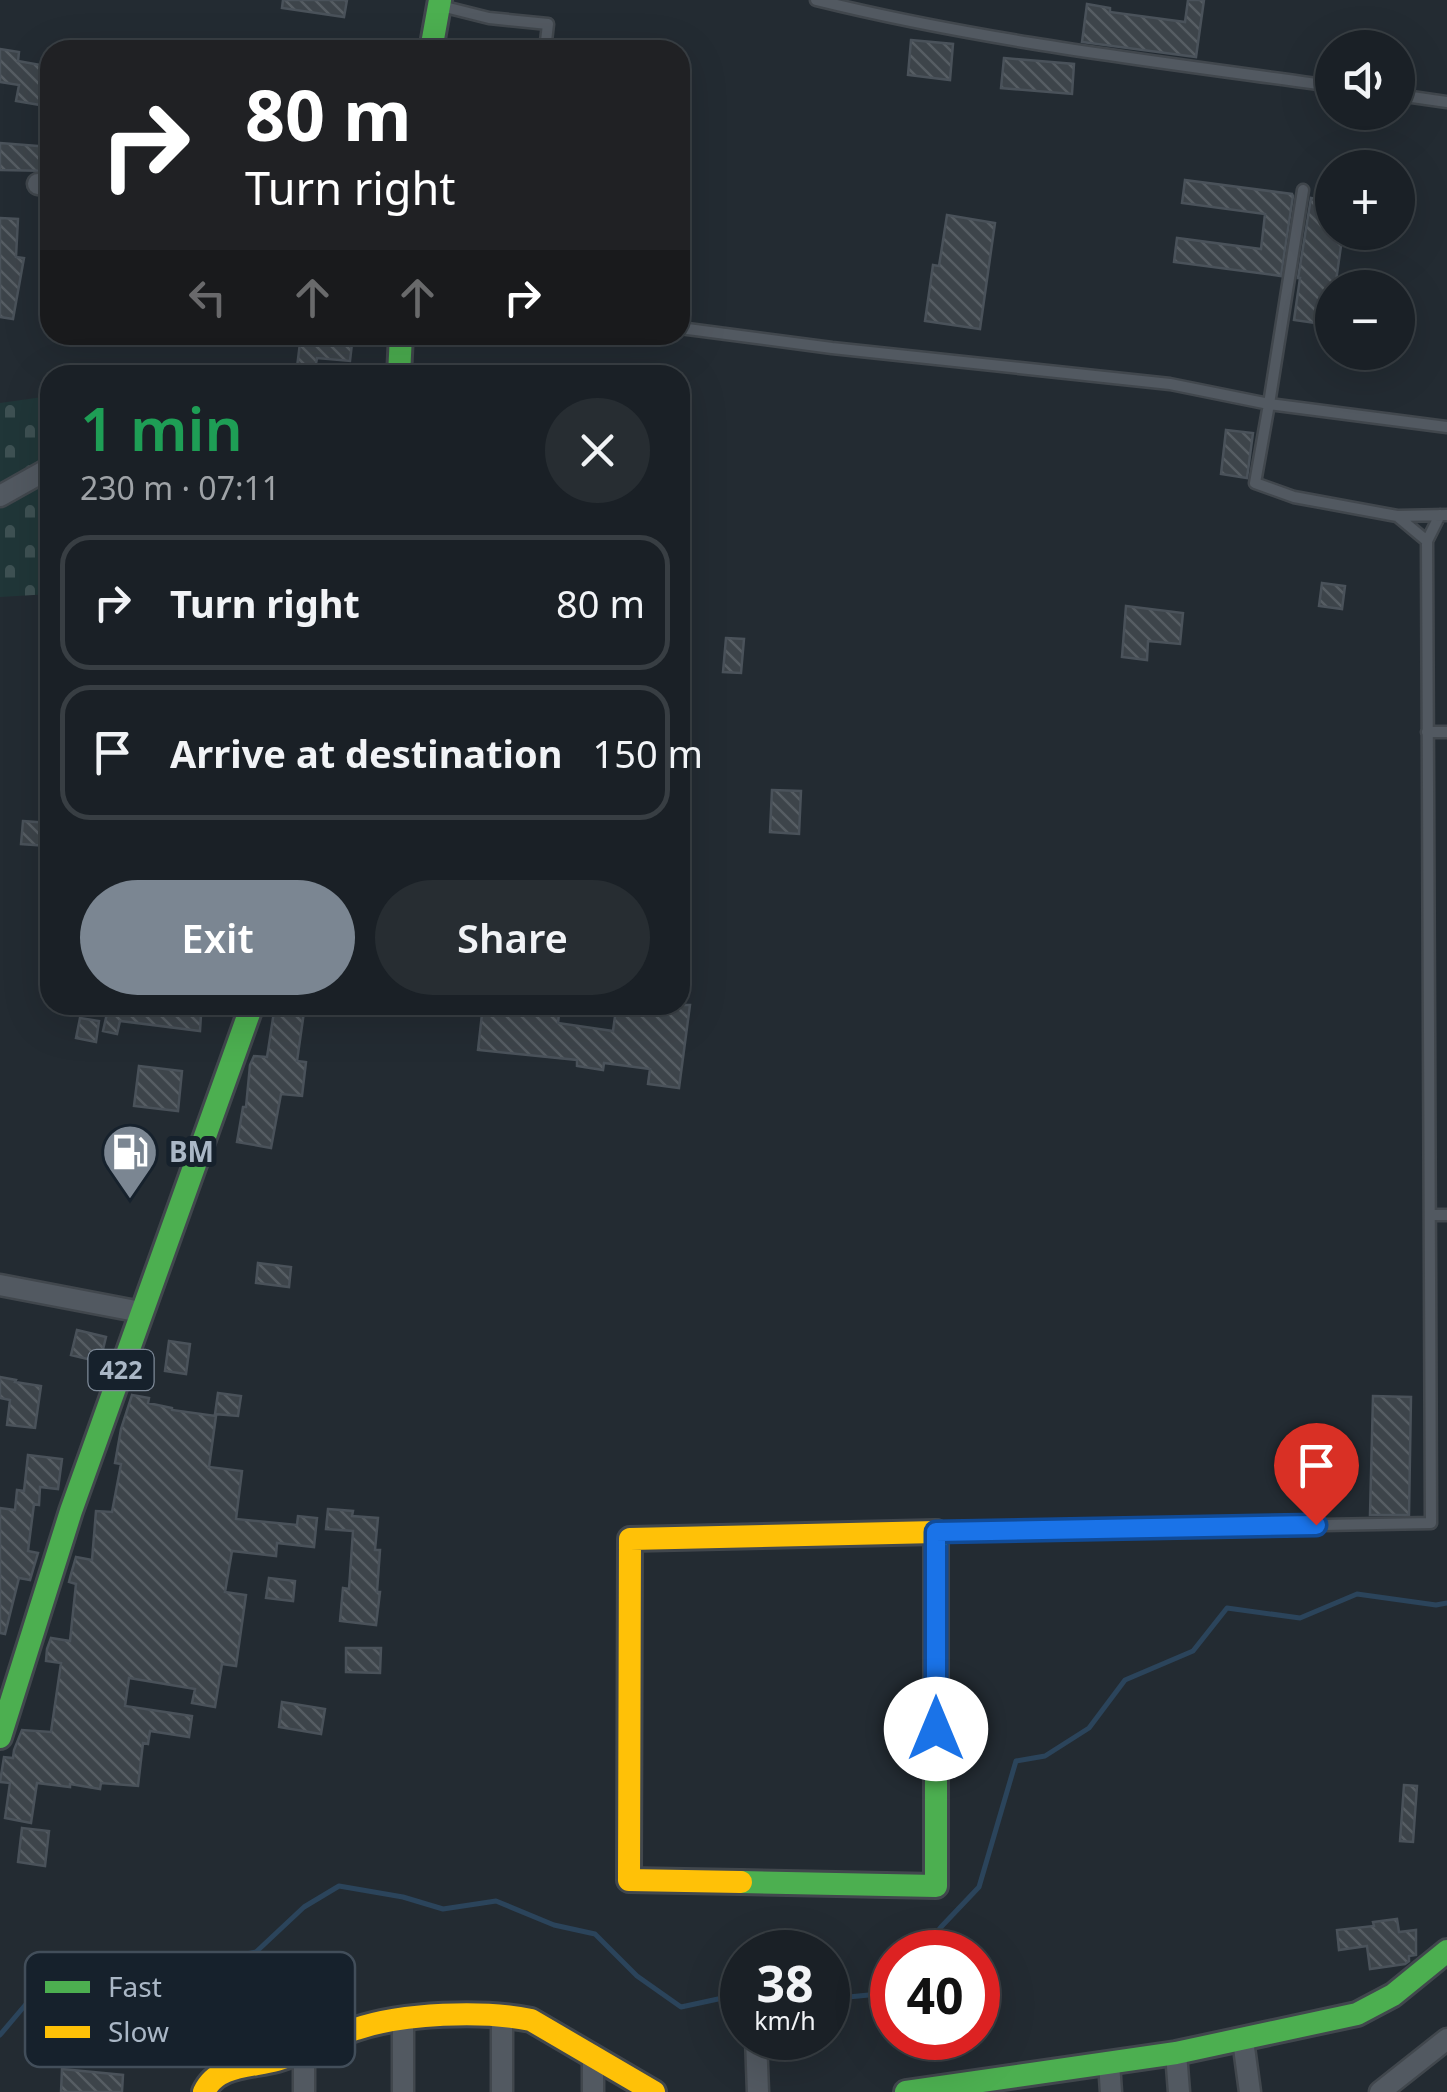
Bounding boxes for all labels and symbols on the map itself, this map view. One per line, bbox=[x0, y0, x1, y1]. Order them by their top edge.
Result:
fuel station icon: BM bbox=[100, 1122, 160, 1201]
place label: BM bbox=[169, 1132, 214, 1170]
road number: 422 bbox=[88, 1350, 154, 1390]
pin bbox=[1274, 1423, 1359, 1526]
position arrow bbox=[884, 1677, 988, 1781]
speed limit sign: 40 bbox=[870, 1930, 1000, 2060]
legend bbox=[25, 1952, 355, 2067]
text: Fast bbox=[108, 1967, 162, 2005]
text: Slow bbox=[108, 2012, 169, 2050]

